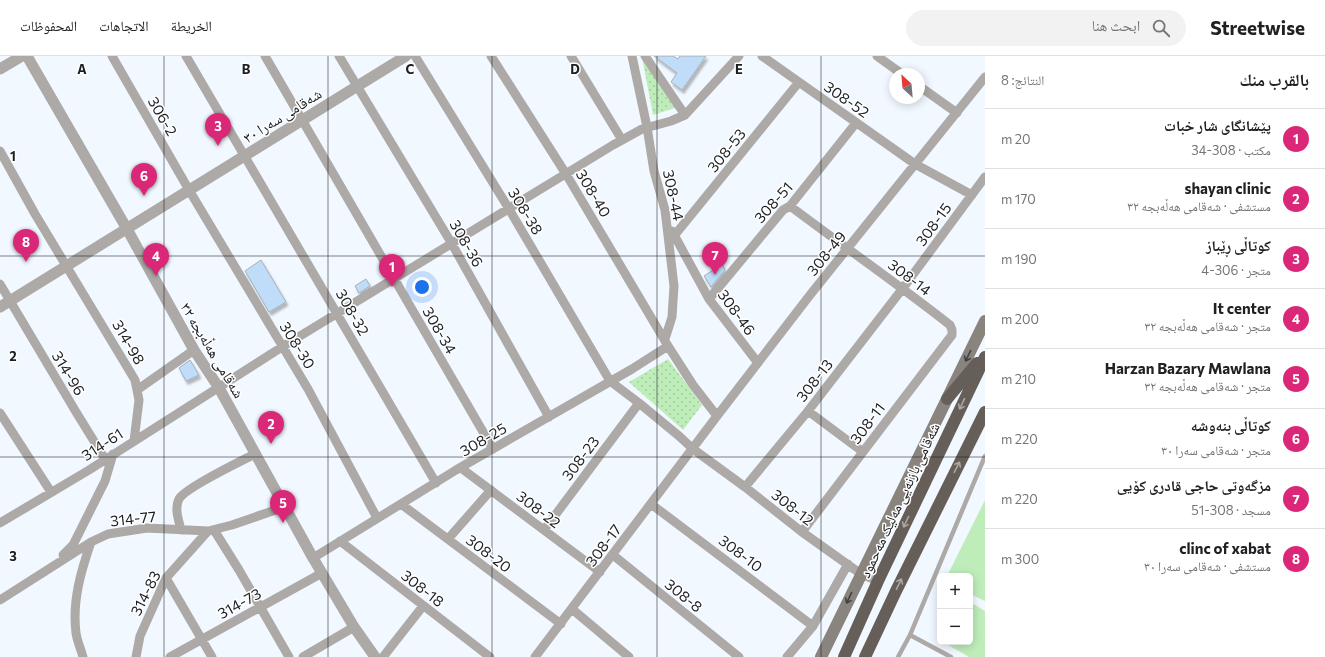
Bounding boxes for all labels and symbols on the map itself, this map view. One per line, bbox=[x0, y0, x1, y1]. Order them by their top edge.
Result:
text: A bbox=[77, 61, 87, 77]
text: B bbox=[242, 61, 251, 77]
text: C bbox=[406, 61, 415, 77]
text: D bbox=[570, 61, 580, 77]
text: E bbox=[735, 61, 743, 77]
north arrow bbox=[889, 68, 925, 104]
street label: 308-52 bbox=[821, 77, 873, 121]
street label: شەقامی سەرا ٣٠ bbox=[239, 84, 326, 148]
street label: 306-2 bbox=[145, 93, 181, 139]
pin: 3 bbox=[205, 113, 231, 146]
street label: 308-53 bbox=[703, 125, 749, 175]
text: 1 bbox=[10, 148, 16, 164]
pin: 6 bbox=[131, 163, 157, 196]
street label: 308-40 bbox=[573, 166, 615, 220]
street label: 308-44 bbox=[660, 168, 688, 222]
street label: 308-51 bbox=[750, 178, 796, 226]
street label: 308-38 bbox=[505, 184, 547, 238]
street label: 308-15 bbox=[911, 199, 955, 249]
street label: 308-36 bbox=[446, 216, 488, 270]
street label: 308-49 bbox=[803, 227, 849, 279]
pin: 8 bbox=[13, 229, 39, 262]
pin: 7 bbox=[702, 242, 728, 275]
pin: 4 bbox=[143, 243, 169, 276]
pin: 1 bbox=[379, 254, 405, 287]
street label: 308-14 bbox=[885, 255, 935, 299]
your location bbox=[412, 277, 432, 297]
street label: 308-32 bbox=[333, 286, 373, 338]
street label: 308-46 bbox=[714, 286, 760, 338]
street label: شەقامی هەڵەبجە ٣٢ bbox=[176, 299, 249, 402]
street label: 308-34 bbox=[419, 303, 461, 357]
street label: 314-98 bbox=[109, 316, 149, 368]
street label: 308-30 bbox=[277, 318, 319, 372]
text: 2 bbox=[9, 348, 17, 364]
street label: 314-96 bbox=[49, 348, 89, 398]
one-way arrow bbox=[964, 350, 971, 362]
street label: 308-13 bbox=[792, 355, 836, 405]
one-way arrow bbox=[958, 398, 965, 410]
street label: 308-11 bbox=[846, 399, 888, 447]
pin: 2 bbox=[258, 411, 284, 444]
street label: 308-25 bbox=[457, 419, 509, 459]
street label: شەقامی بازنەیی مەلیک مەحمود bbox=[855, 419, 945, 581]
street label: 314-61 bbox=[78, 424, 126, 464]
street label: 308-23 bbox=[558, 432, 602, 484]
one-way arrow bbox=[953, 461, 961, 473]
street label: 308-12 bbox=[768, 485, 818, 529]
street label: 308-22 bbox=[513, 487, 565, 531]
pin: 5 bbox=[270, 490, 296, 523]
street label: 314-77 bbox=[109, 507, 157, 529]
one-way arrow bbox=[902, 516, 909, 528]
street label: 308-17 bbox=[581, 520, 625, 570]
street label: 308-20 bbox=[463, 530, 515, 576]
street label: 308-10 bbox=[716, 531, 766, 575]
text: 3 bbox=[9, 548, 17, 564]
street label: 308-18 bbox=[398, 566, 448, 610]
street label: 314-83 bbox=[126, 568, 164, 618]
street label: 308-8 bbox=[662, 575, 706, 615]
one-way arrow bbox=[896, 578, 903, 590]
street label: 314-73 bbox=[214, 584, 264, 622]
one-way arrow bbox=[845, 592, 852, 604]

